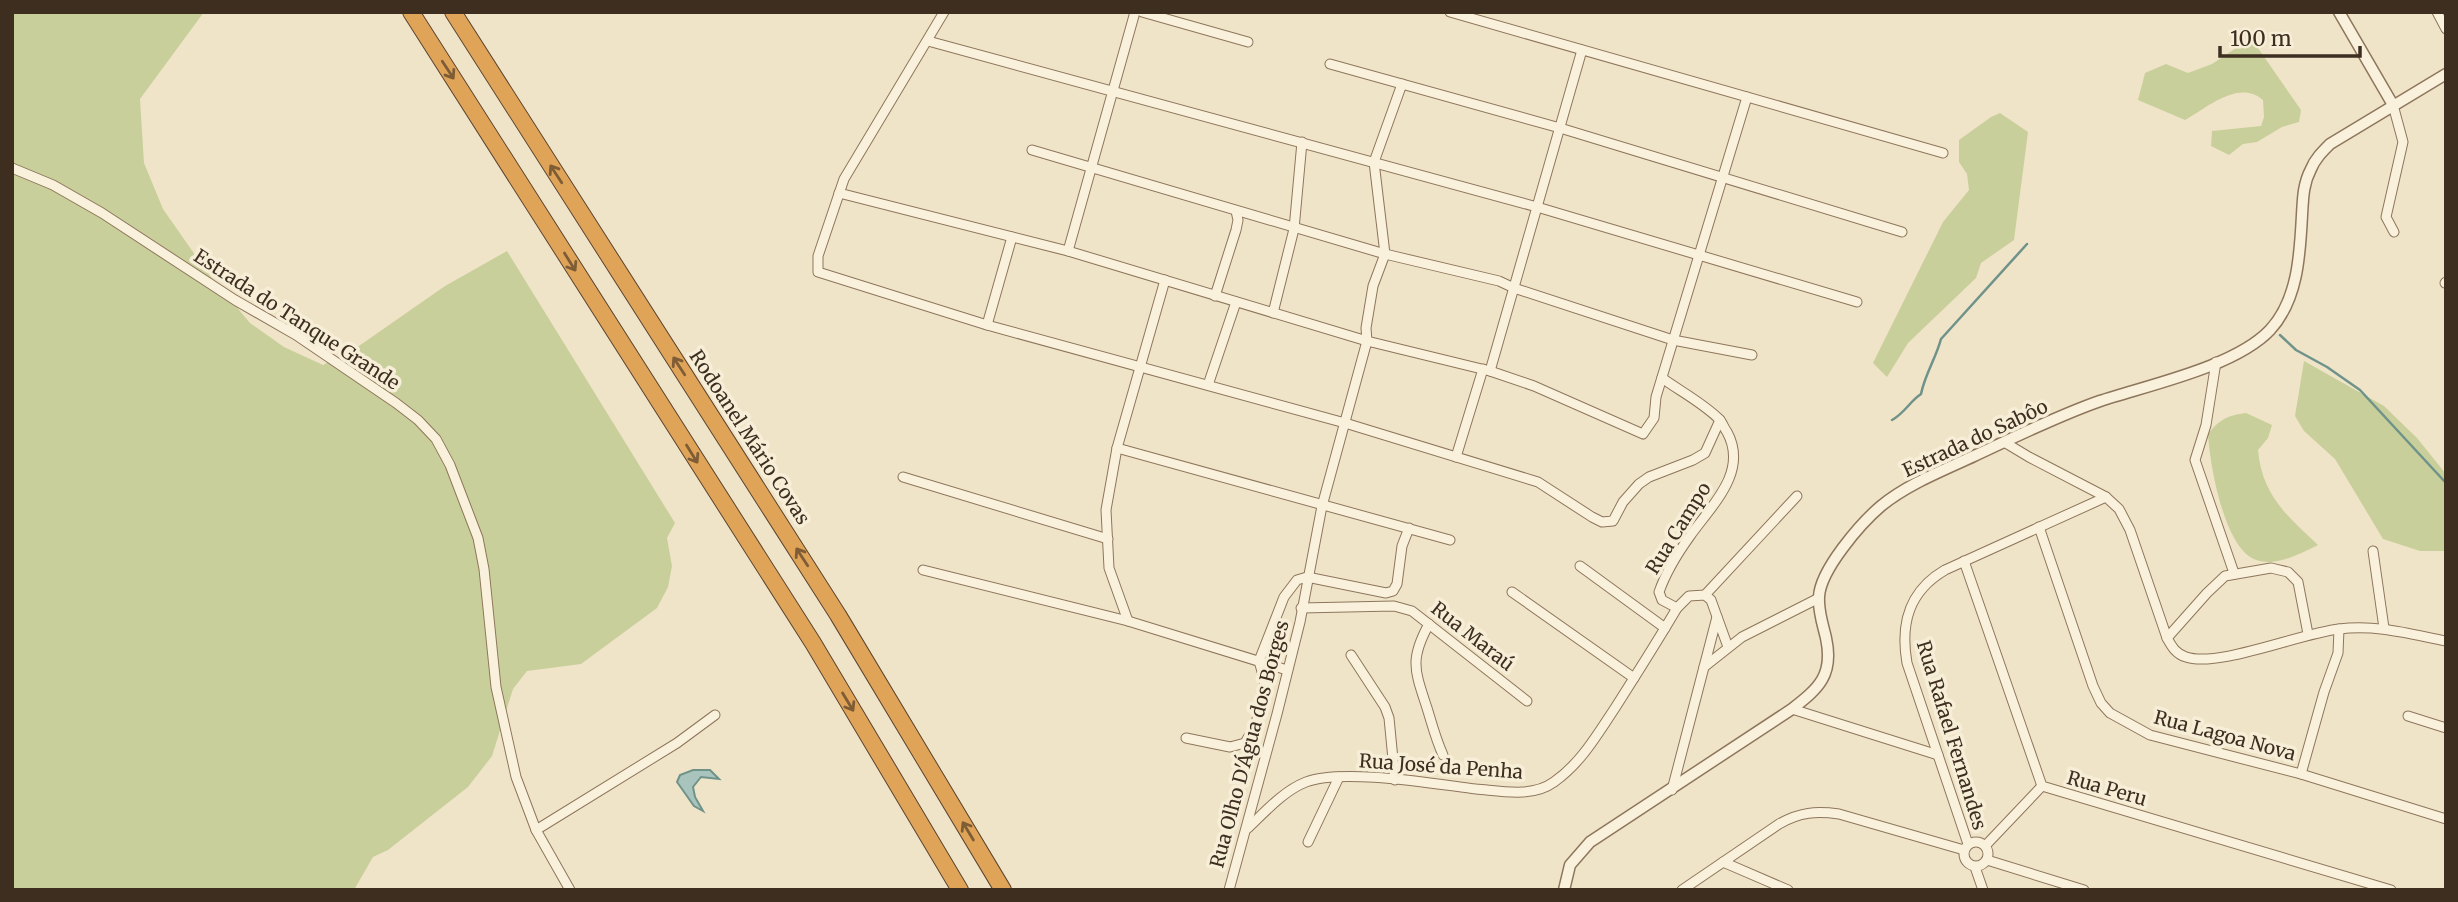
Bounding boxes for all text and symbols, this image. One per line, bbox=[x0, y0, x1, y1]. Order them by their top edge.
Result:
scale bar bbox=[2220, 14, 2360, 58]
text: 100 m bbox=[2230, 25, 2292, 52]
one-way arrow bbox=[442, 59, 456, 79]
one-way arrow bbox=[549, 165, 564, 184]
street label: Estrada do Tanque Grande bbox=[190, 243, 404, 395]
one-way arrow bbox=[564, 251, 578, 271]
street label: Rodoanel Mário Covas bbox=[685, 345, 815, 529]
one-way arrow bbox=[672, 356, 686, 376]
street label: Estrada do Sabôo bbox=[1899, 394, 2051, 482]
one-way arrow bbox=[686, 443, 700, 463]
street label: Rua Campo bbox=[1640, 478, 1716, 578]
one-way arrow bbox=[794, 548, 808, 568]
street label: Rua Maraú bbox=[1427, 596, 1519, 676]
street label: Rua Olho D'Água dos Borges bbox=[1204, 618, 1294, 870]
street label: Rua Rafael Fernandes bbox=[1912, 637, 1992, 833]
one-way arrow bbox=[841, 692, 855, 712]
street label: Rua Lagoa Nova bbox=[2151, 705, 2299, 765]
street label: Rua José da Penha bbox=[1358, 748, 1524, 784]
street label: Rua Peru bbox=[2064, 765, 2150, 811]
one-way arrow bbox=[961, 822, 975, 842]

